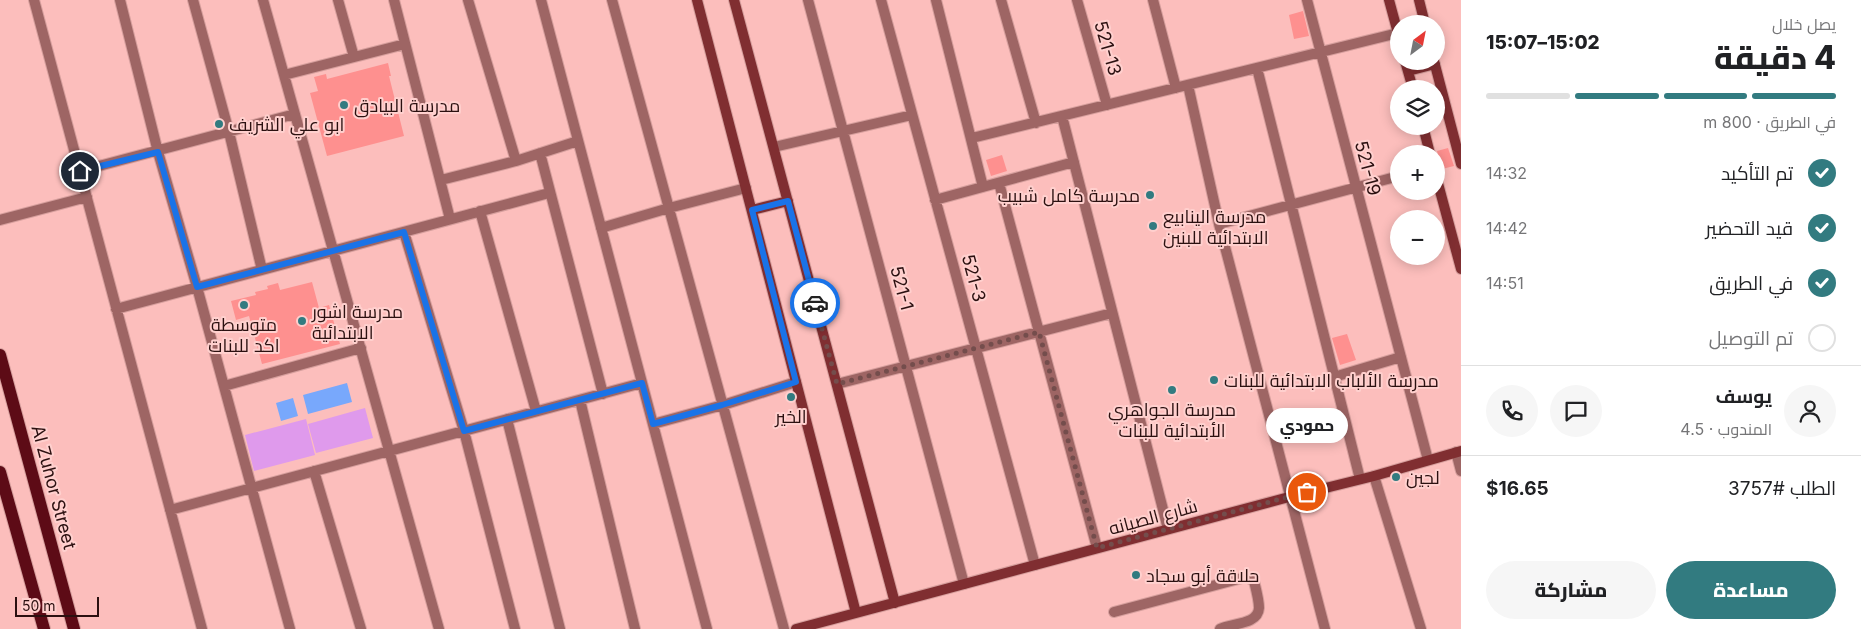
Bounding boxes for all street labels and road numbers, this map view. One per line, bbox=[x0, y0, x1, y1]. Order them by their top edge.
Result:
street label: 521-13 bbox=[1090, 18, 1126, 78]
street label: 521-19 bbox=[1351, 138, 1385, 198]
street label: 521-3 bbox=[958, 252, 990, 304]
street label: 521-1 bbox=[886, 264, 918, 312]
street label: Al Zuhor Street bbox=[27, 423, 81, 552]
street label: شارع الصيانه bbox=[1106, 495, 1200, 541]

